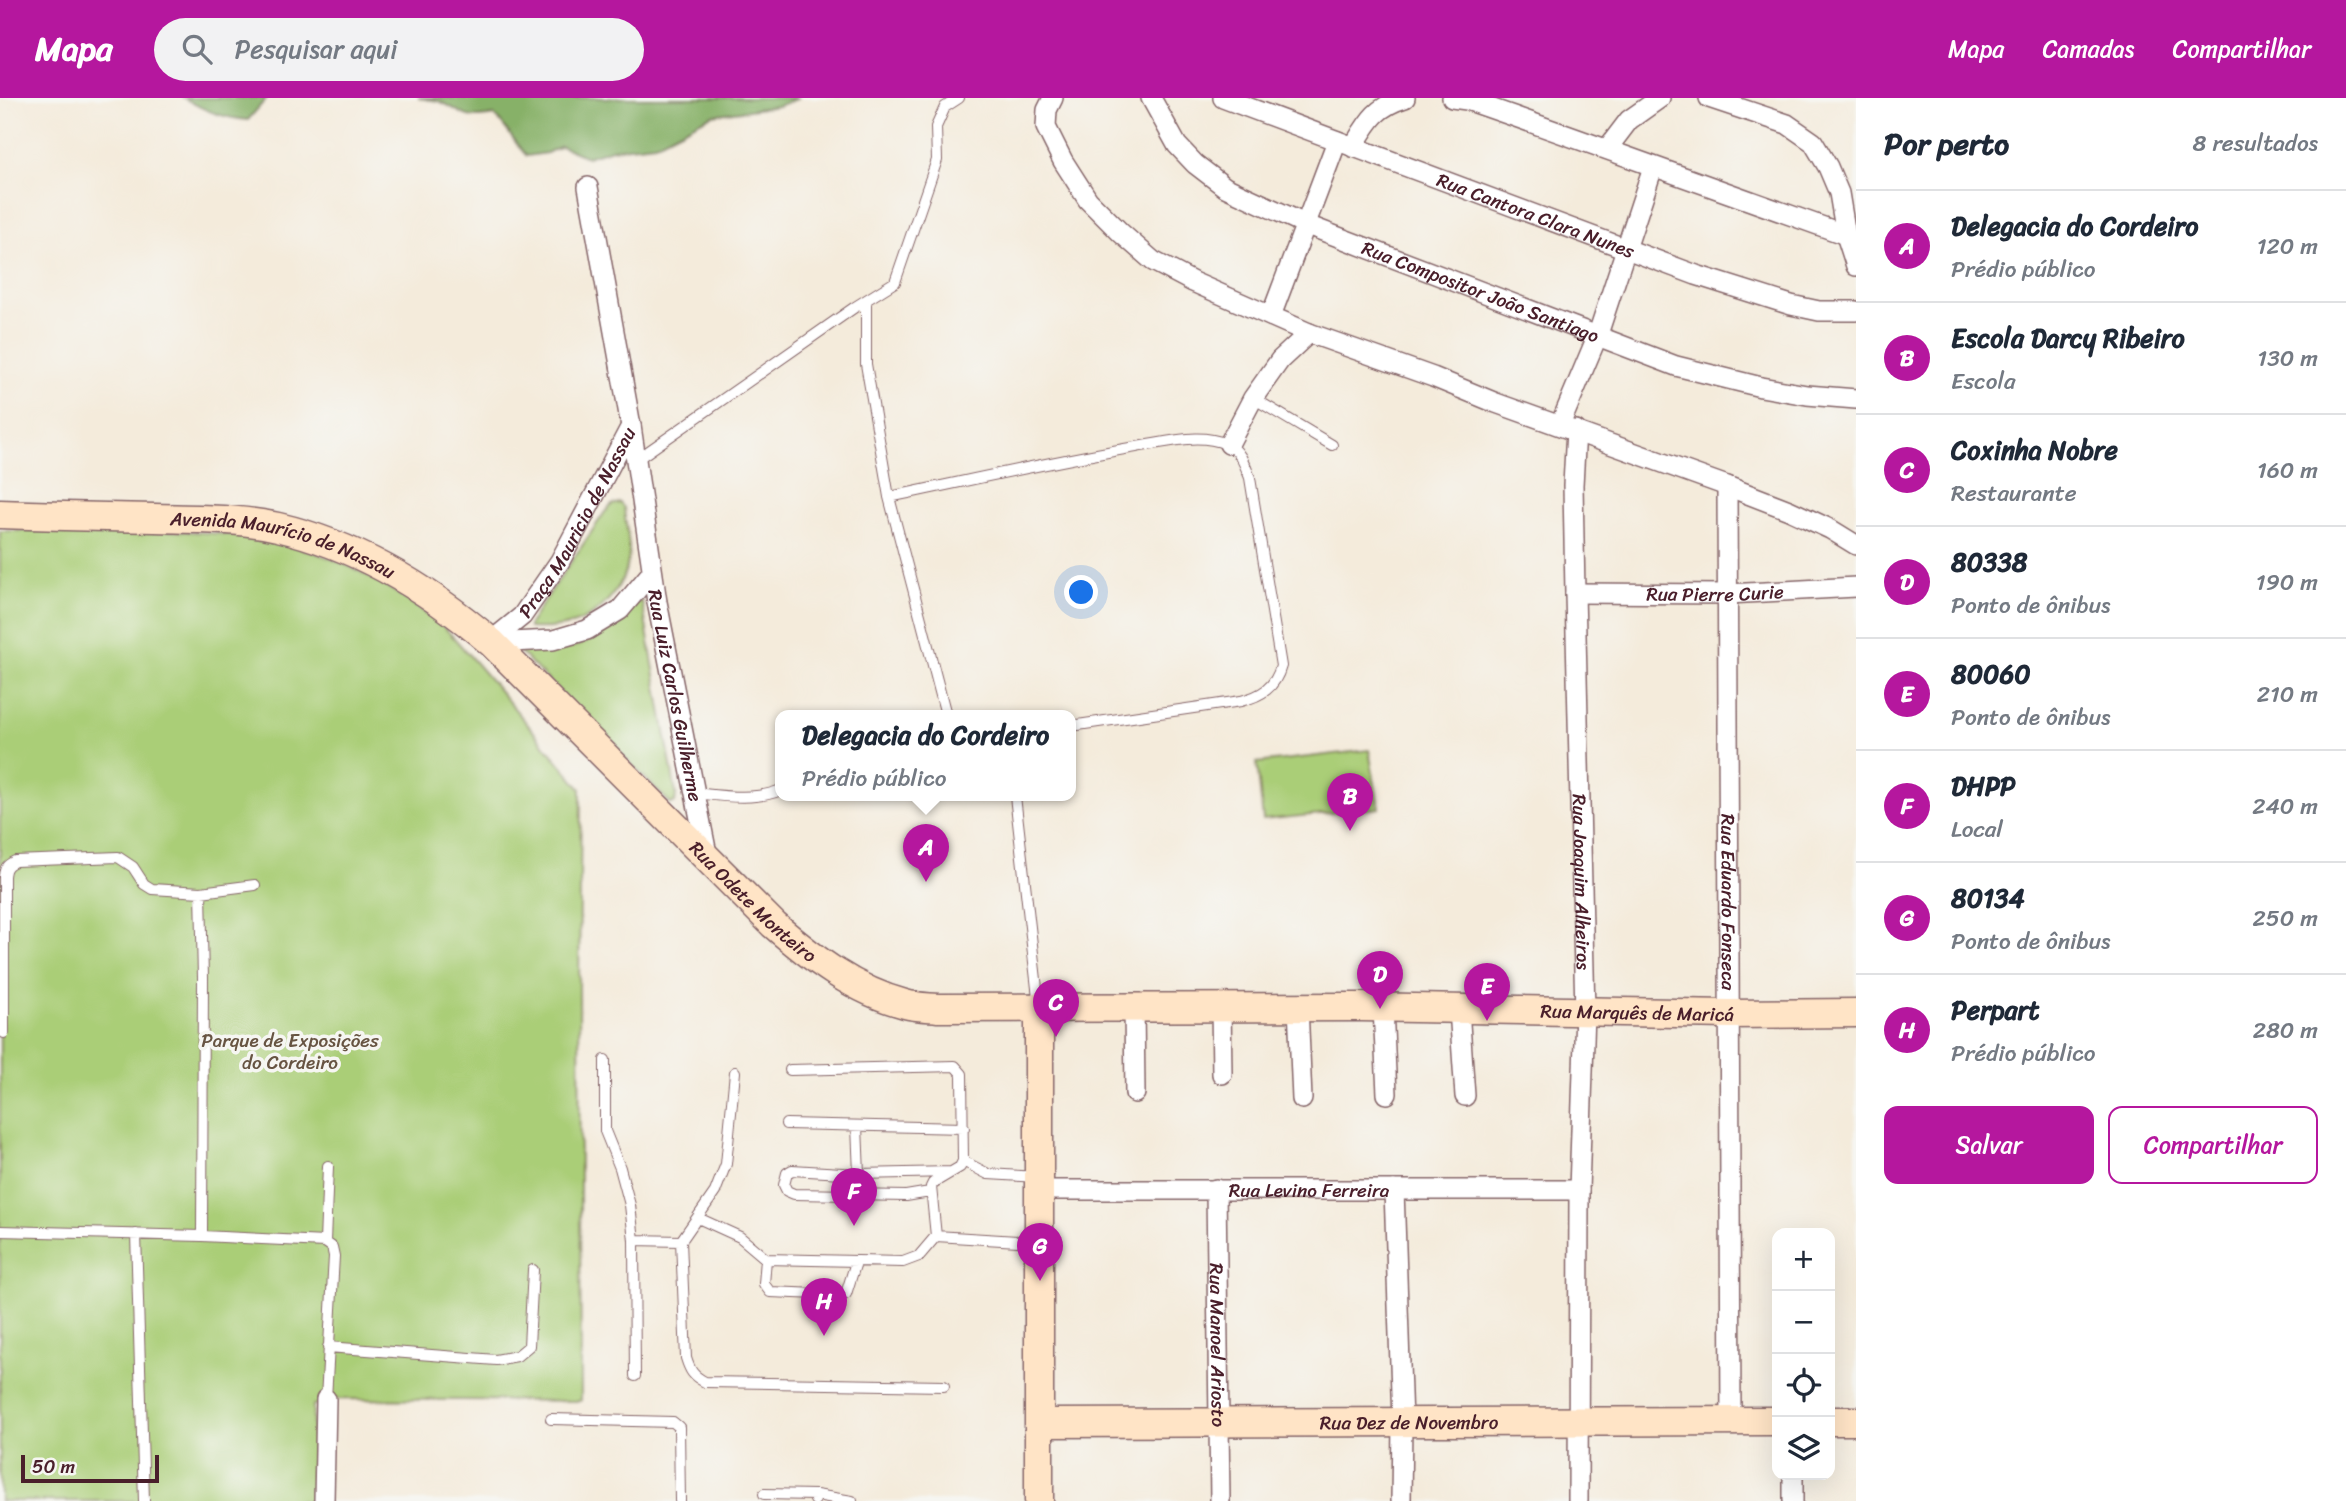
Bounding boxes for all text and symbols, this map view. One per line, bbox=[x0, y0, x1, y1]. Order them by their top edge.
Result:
search box bbox=[154, 18, 644, 81]
text: Mapa bbox=[35, 20, 112, 78]
text: Pesquisar aqui bbox=[234, 26, 397, 72]
text: Mapa bbox=[1948, 28, 2004, 70]
text: Camadas bbox=[2042, 28, 2134, 70]
text: Compartilhar bbox=[2172, 28, 2311, 70]
icon: search bbox=[178, 30, 216, 68]
text: Por perto bbox=[1884, 117, 2009, 171]
text: 8 resultados bbox=[2193, 123, 2318, 164]
street label: Rua Cantora Clara Nunes bbox=[1432, 163, 1640, 268]
text: Delegacia do Cordeiro bbox=[1951, 203, 2198, 249]
text: A bbox=[1899, 226, 1915, 267]
text: 120 m bbox=[2257, 226, 2318, 267]
street label: Rua Compositor João Santiago bbox=[1357, 231, 1604, 352]
text: Prédio público bbox=[1951, 249, 2096, 290]
text: Escola Darcy Ribeiro bbox=[1951, 315, 2185, 361]
text: B bbox=[1900, 338, 1914, 379]
text: 130 m bbox=[2257, 338, 2318, 379]
text: Escola bbox=[1951, 361, 2016, 402]
street label: Praça Mauricio de Nassau bbox=[509, 421, 645, 625]
text: Coxinha Nobre bbox=[1951, 427, 2118, 473]
text: C bbox=[1900, 450, 1914, 491]
text: 160 m bbox=[2257, 450, 2318, 491]
text: Restaurante bbox=[1951, 473, 2077, 514]
street label: Avenida Maurício de Nassau bbox=[169, 502, 402, 588]
text: 80338 bbox=[1951, 539, 2027, 585]
text: D bbox=[1900, 562, 1914, 603]
text: 190 m bbox=[2256, 562, 2318, 603]
your location bbox=[1064, 575, 1098, 609]
street label: Rua Pierre Curie bbox=[1646, 575, 1785, 611]
text: Ponto de ônibus bbox=[1951, 585, 2110, 626]
street label: Rua Luiz Carlos Guilherme bbox=[638, 587, 712, 805]
text: 80060 bbox=[1951, 651, 2031, 697]
text: E bbox=[1901, 674, 1913, 715]
text: 210 m bbox=[2257, 674, 2318, 715]
text: Ponto de ônibus bbox=[1951, 697, 2110, 738]
popup bbox=[775, 710, 1076, 801]
text: Delegacia do Cordeiro bbox=[802, 712, 1049, 758]
text: Prédio público bbox=[802, 758, 946, 799]
text: DHPP bbox=[1951, 763, 2016, 809]
pin: B bbox=[1327, 773, 1373, 831]
text: F bbox=[1901, 786, 1913, 827]
text: 240 m bbox=[2252, 786, 2318, 827]
street label: Rua Joaquim Alheiros bbox=[1563, 793, 1600, 971]
text: Local bbox=[1951, 809, 2003, 850]
street label: Rua Eduardo Fonseca bbox=[1711, 814, 1745, 991]
pin: A bbox=[903, 824, 949, 882]
street label: Rua Odete Monteiro bbox=[681, 833, 824, 972]
text: 80134 bbox=[1951, 875, 2025, 921]
text: G bbox=[1900, 898, 1914, 939]
text: 250 m bbox=[2252, 898, 2318, 939]
text: Ponto de ônibus bbox=[1951, 921, 2110, 962]
pin: D bbox=[1357, 951, 1403, 1009]
pin: E bbox=[1464, 963, 1510, 1021]
pin: C bbox=[1033, 979, 1079, 1037]
text: Perpart bbox=[1951, 987, 2040, 1033]
street label: Rua Marquês de Maricá bbox=[1540, 994, 1735, 1031]
text: H bbox=[1899, 1010, 1915, 1051]
text: 280 m bbox=[2253, 1010, 2318, 1051]
park label: Parque de Exposições do Cordeiro bbox=[201, 1024, 379, 1079]
text: Prédio público bbox=[1951, 1033, 2096, 1074]
button: Salvar bbox=[1884, 1106, 2094, 1184]
button: Compartilhar bbox=[2108, 1106, 2318, 1184]
pin: F bbox=[831, 1168, 877, 1226]
street label: Rua Levino Ferreira bbox=[1229, 1174, 1390, 1207]
pin: G bbox=[1017, 1223, 1063, 1281]
map controls bbox=[1772, 1228, 1835, 1480]
button: + bbox=[1772, 1228, 1835, 1291]
street label: Rua Manoel Ariosto bbox=[1200, 1263, 1235, 1428]
pin: H bbox=[801, 1278, 847, 1336]
button: − bbox=[1772, 1291, 1835, 1354]
button: locate bbox=[1772, 1354, 1835, 1417]
street label: Rua Dez de Novembro bbox=[1320, 1406, 1499, 1439]
button: layers bbox=[1772, 1417, 1835, 1480]
text: 50 m bbox=[32, 1450, 75, 1483]
scale bar bbox=[21, 1452, 159, 1484]

